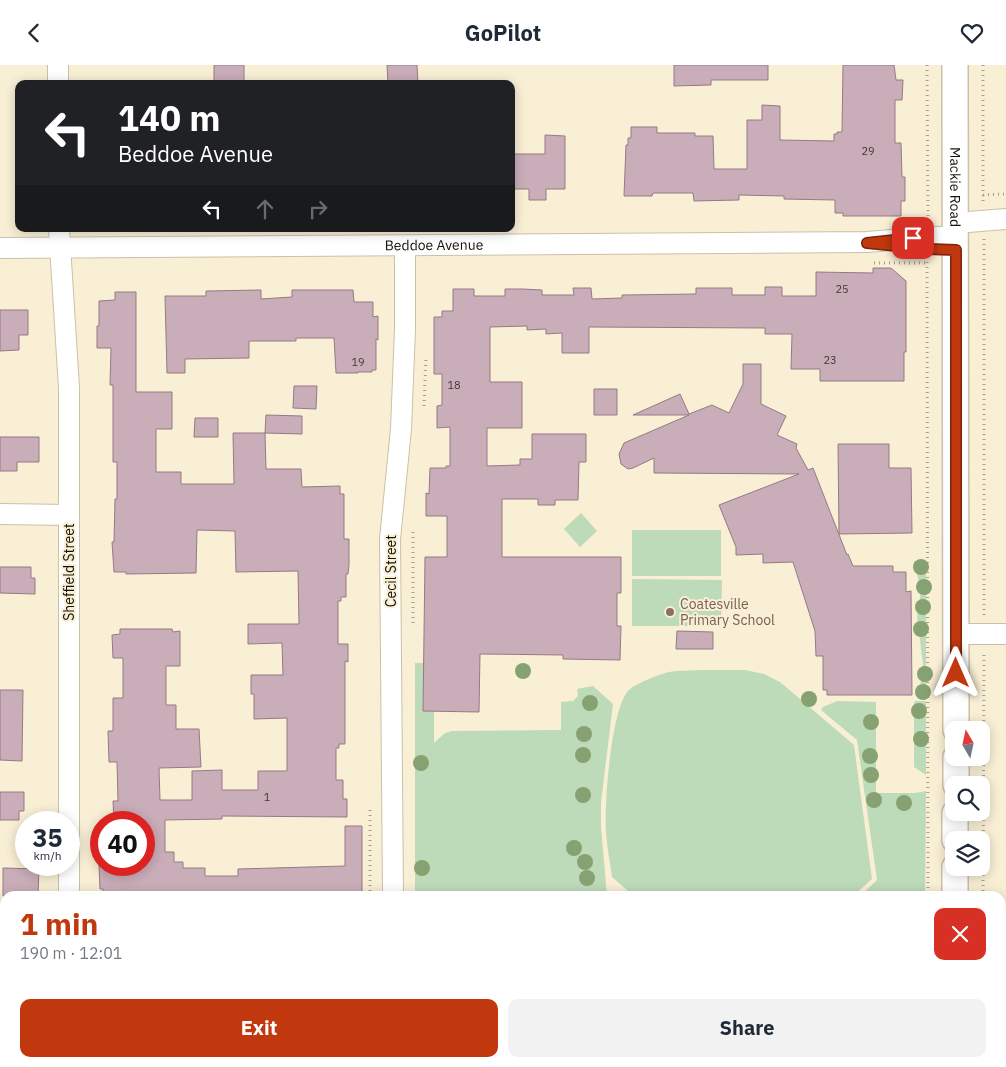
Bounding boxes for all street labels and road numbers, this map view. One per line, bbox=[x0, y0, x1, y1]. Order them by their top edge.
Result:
street label: Mackie Road bbox=[946, 147, 964, 227]
street label: Beddoe Avenue bbox=[385, 236, 484, 254]
street label: Sheffield Street bbox=[60, 523, 78, 621]
street label: Cecil Street bbox=[382, 535, 400, 607]

